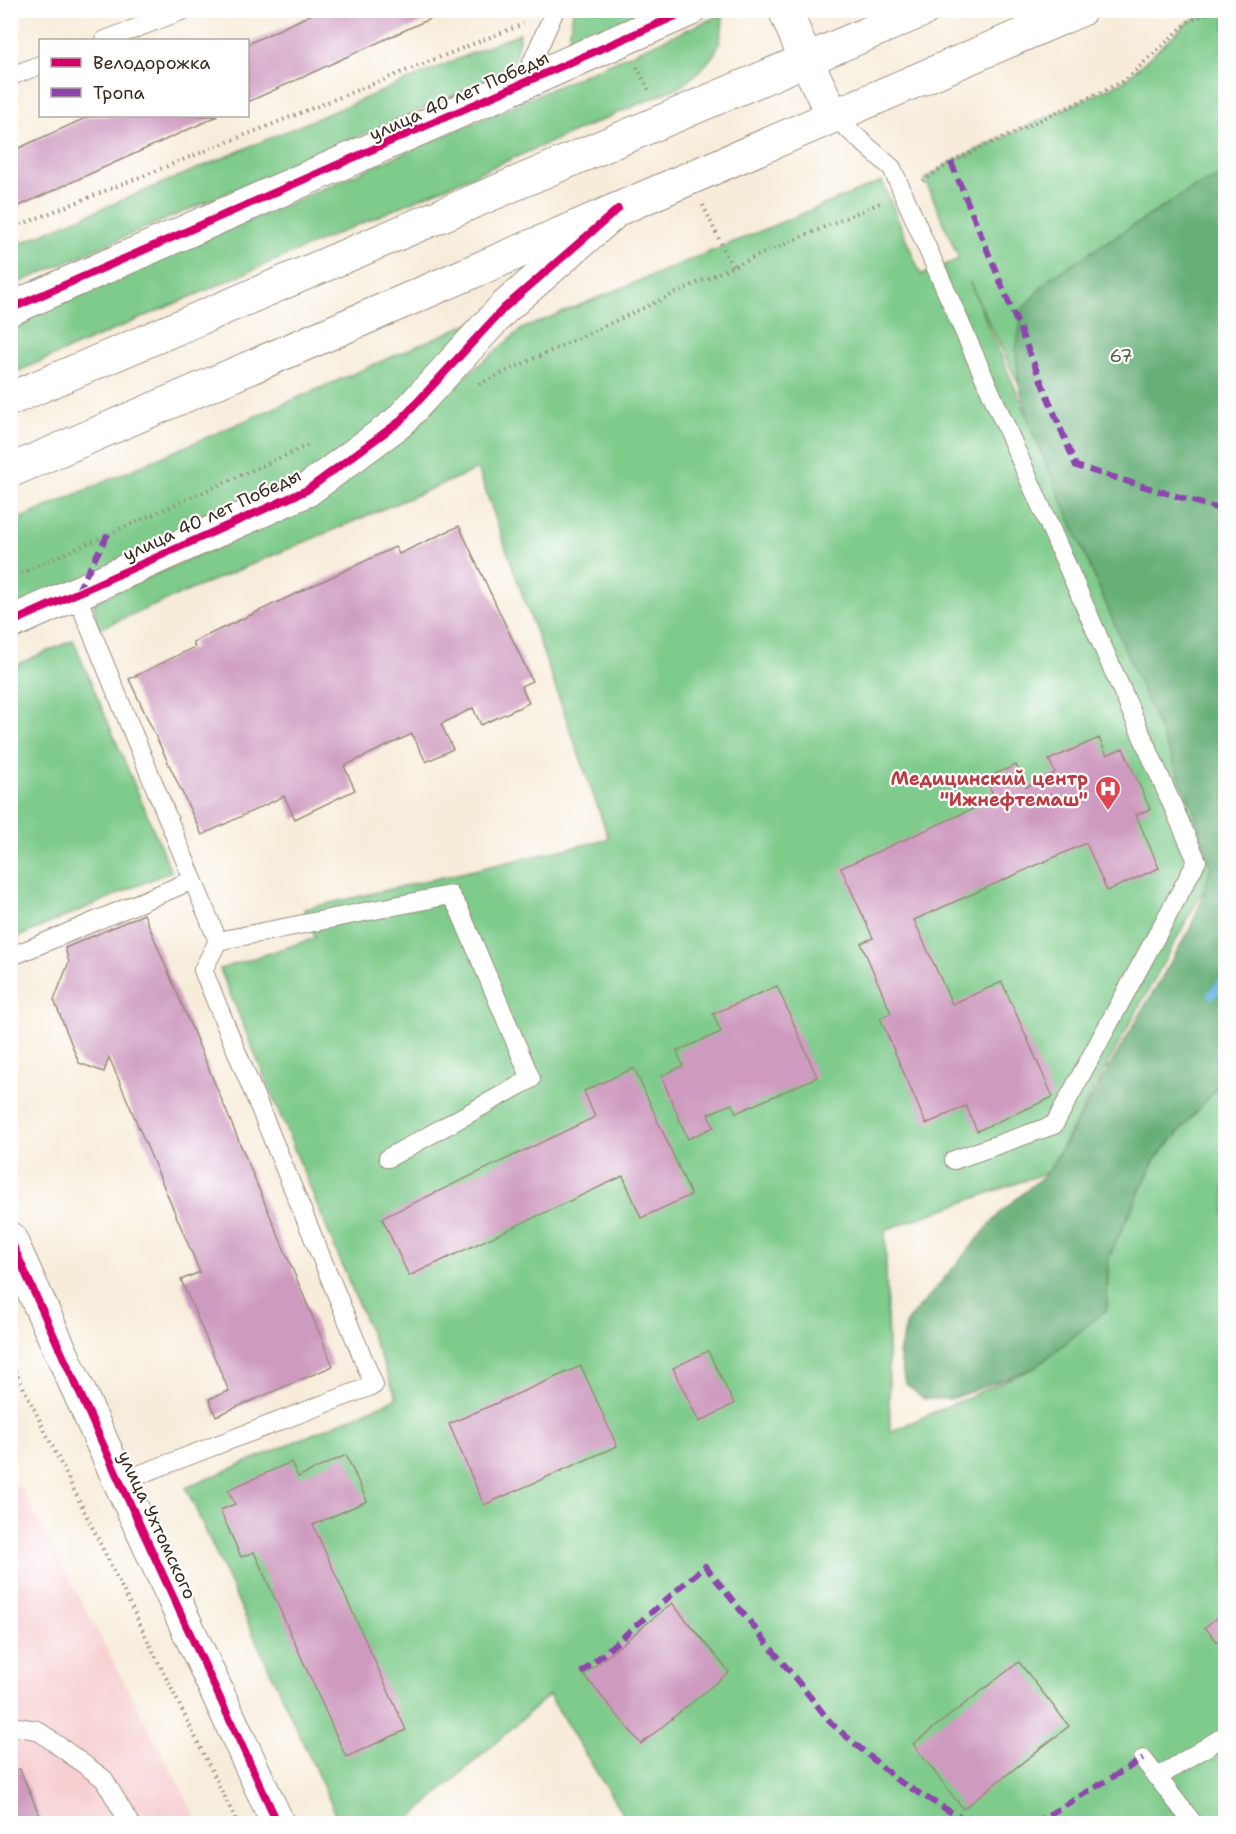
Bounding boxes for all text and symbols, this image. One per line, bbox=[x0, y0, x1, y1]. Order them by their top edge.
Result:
legend bbox=[39, 39, 249, 117]
street label: улица 40 лет Победы bbox=[365, 46, 553, 146]
text: Велодорожка bbox=[93, 51, 211, 75]
text: Тропа bbox=[93, 81, 145, 105]
park label: 67 bbox=[1109, 344, 1133, 368]
street label: улица 40 лет Победы bbox=[119, 463, 305, 567]
place label: Медицинский центр "Ижнефтемаш" bbox=[891, 767, 1088, 812]
hospital icon: Медицинский центр "Ижнефтемаш" bbox=[1093, 774, 1123, 812]
street label: улица Ухтомского bbox=[112, 1447, 202, 1603]

